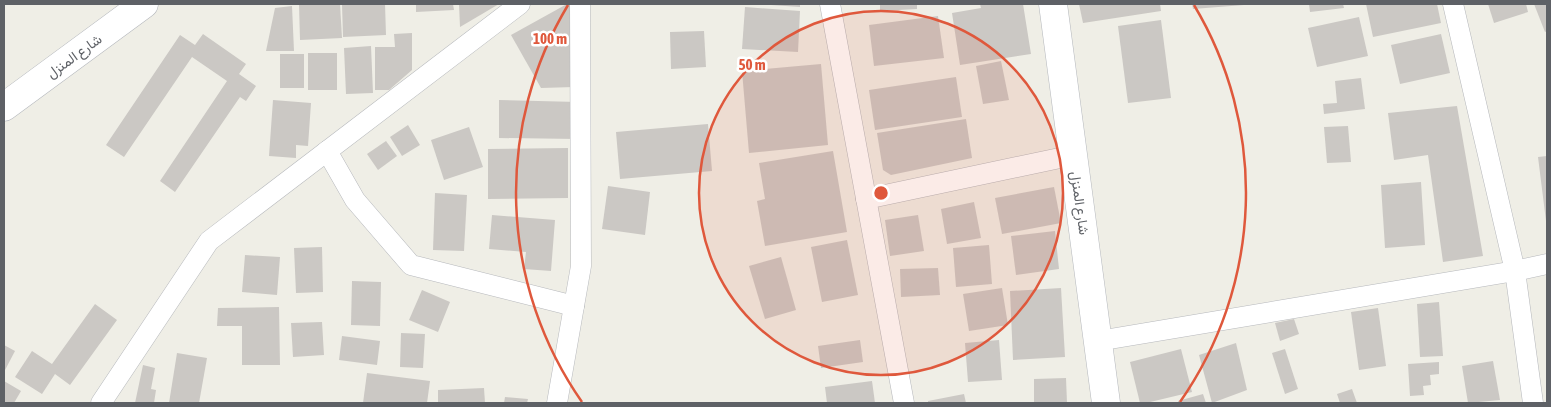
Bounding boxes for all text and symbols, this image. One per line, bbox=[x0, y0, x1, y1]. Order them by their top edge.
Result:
text: 100 m bbox=[533, 30, 567, 47]
street label: شارع المنزل bbox=[43, 31, 106, 84]
text: 50 m bbox=[739, 56, 766, 73]
street label: شارع المنزل bbox=[1065, 170, 1092, 236]
centre of rings bbox=[872, 184, 890, 202]

